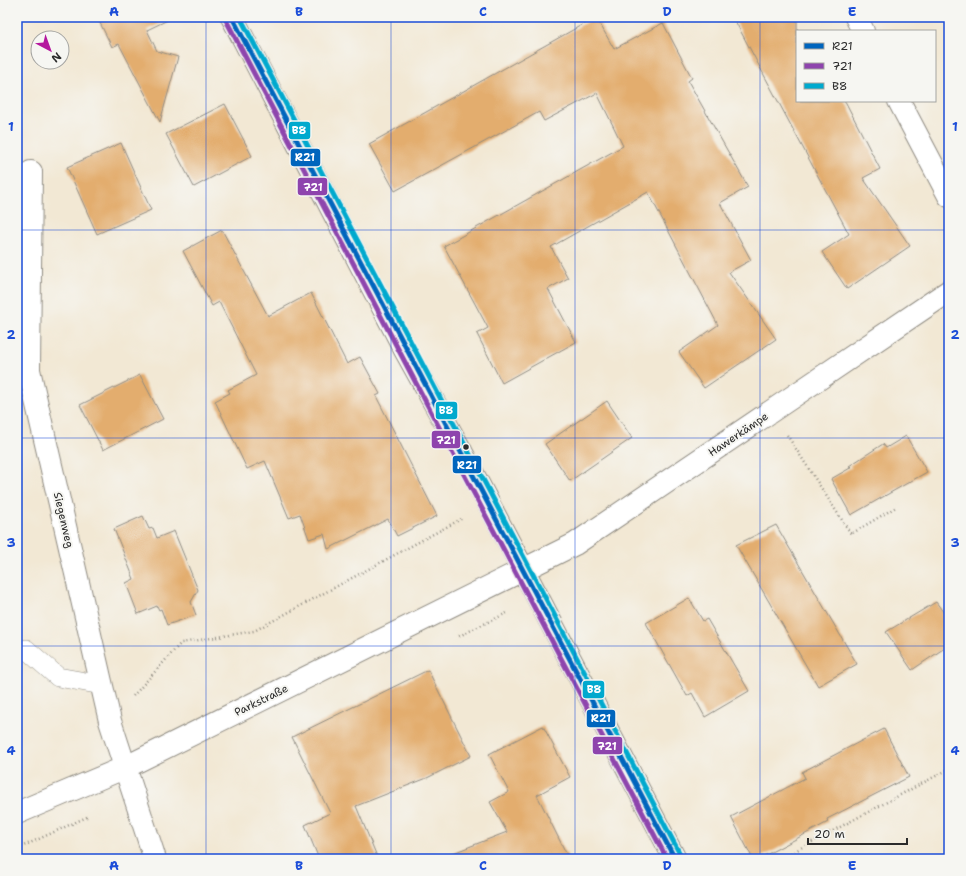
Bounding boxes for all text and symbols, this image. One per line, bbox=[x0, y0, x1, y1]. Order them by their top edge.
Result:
text: A bbox=[109, 3, 119, 20]
text: B bbox=[295, 3, 303, 20]
text: C bbox=[479, 3, 487, 20]
text: D bbox=[662, 3, 672, 20]
text: E bbox=[848, 3, 857, 20]
north arrow bbox=[30, 30, 70, 70]
legend bbox=[796, 30, 936, 102]
text: R21 bbox=[832, 38, 853, 54]
text: N bbox=[48, 49, 64, 66]
text: 721 bbox=[832, 58, 852, 74]
text: B8 bbox=[832, 78, 848, 94]
text: 1 bbox=[8, 118, 14, 135]
text: 1 bbox=[952, 118, 958, 135]
line badge: B8 bbox=[288, 121, 311, 140]
text: B8 bbox=[292, 123, 307, 138]
line badge: R21 bbox=[290, 148, 321, 167]
text: R21 bbox=[295, 150, 315, 165]
line badge: 721 bbox=[297, 177, 328, 196]
text: 721 bbox=[303, 180, 323, 195]
text: 2 bbox=[6, 326, 16, 343]
text: 2 bbox=[950, 326, 960, 343]
line badge: B8 bbox=[435, 401, 458, 420]
text: B8 bbox=[439, 403, 454, 418]
street label: Hawerkämpe bbox=[705, 409, 771, 460]
line badge: 721 bbox=[431, 430, 461, 449]
text: 721 bbox=[436, 433, 456, 448]
unlabelled marker bbox=[461, 442, 471, 452]
line badge: R21 bbox=[452, 455, 482, 474]
text: R21 bbox=[457, 458, 477, 473]
street label: Siegenweg bbox=[50, 491, 77, 550]
text: 3 bbox=[6, 534, 16, 551]
text: 3 bbox=[950, 534, 960, 551]
line badge: B8 bbox=[582, 680, 605, 699]
street label: Parkstraße bbox=[232, 681, 291, 720]
text: B8 bbox=[587, 682, 602, 697]
line badge: R21 bbox=[586, 709, 616, 728]
text: R21 bbox=[591, 711, 611, 726]
line badge: 721 bbox=[592, 736, 623, 755]
text: 721 bbox=[597, 739, 617, 754]
text: 4 bbox=[6, 742, 16, 759]
text: 4 bbox=[950, 742, 960, 759]
scale bar bbox=[808, 820, 907, 846]
text: 20 m bbox=[814, 826, 845, 842]
text: A bbox=[109, 857, 119, 874]
text: B bbox=[295, 857, 303, 874]
text: C bbox=[479, 857, 487, 874]
text: D bbox=[662, 857, 672, 874]
text: E bbox=[848, 857, 857, 874]

